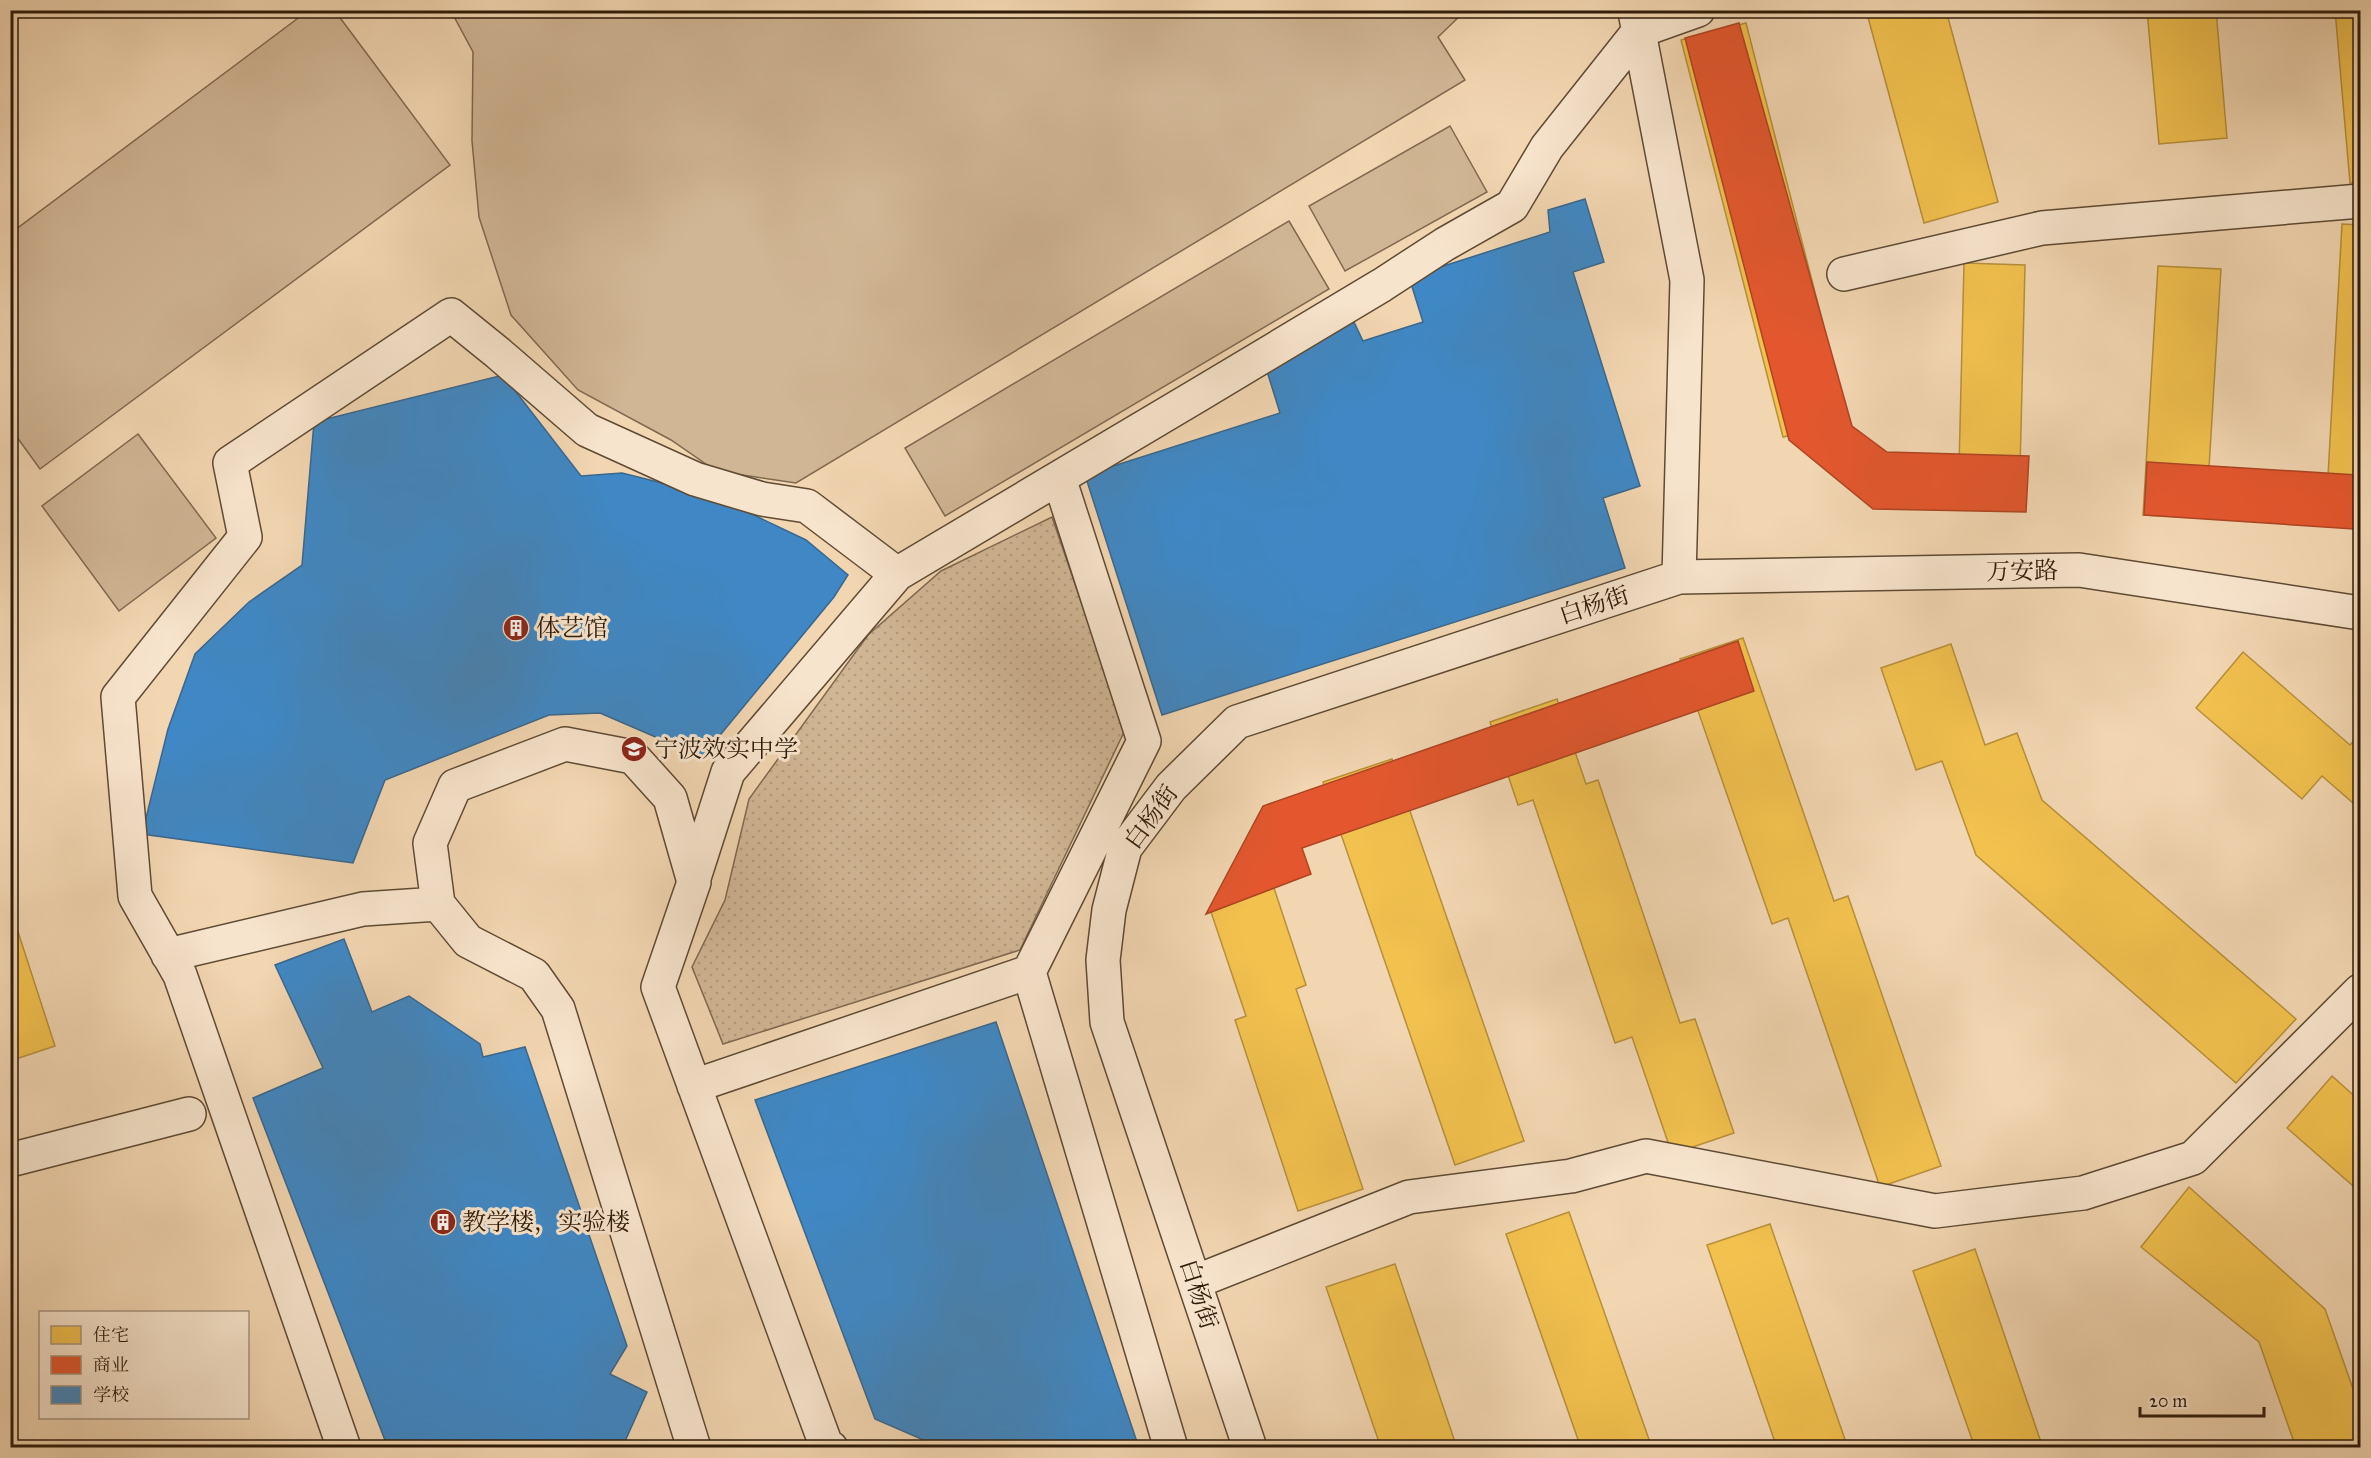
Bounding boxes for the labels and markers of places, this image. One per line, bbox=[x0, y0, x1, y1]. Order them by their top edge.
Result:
building icon: 体艺馆 bbox=[501, 613, 531, 643]
place label: 体艺馆 bbox=[536, 613, 608, 643]
school or university icon: 宁波效实中学 bbox=[619, 734, 649, 764]
place label: 宁波效实中学 bbox=[654, 734, 798, 764]
building icon: 教学楼，实验楼 bbox=[428, 1207, 458, 1237]
place label: 教学楼，实验楼 bbox=[462, 1207, 630, 1237]

